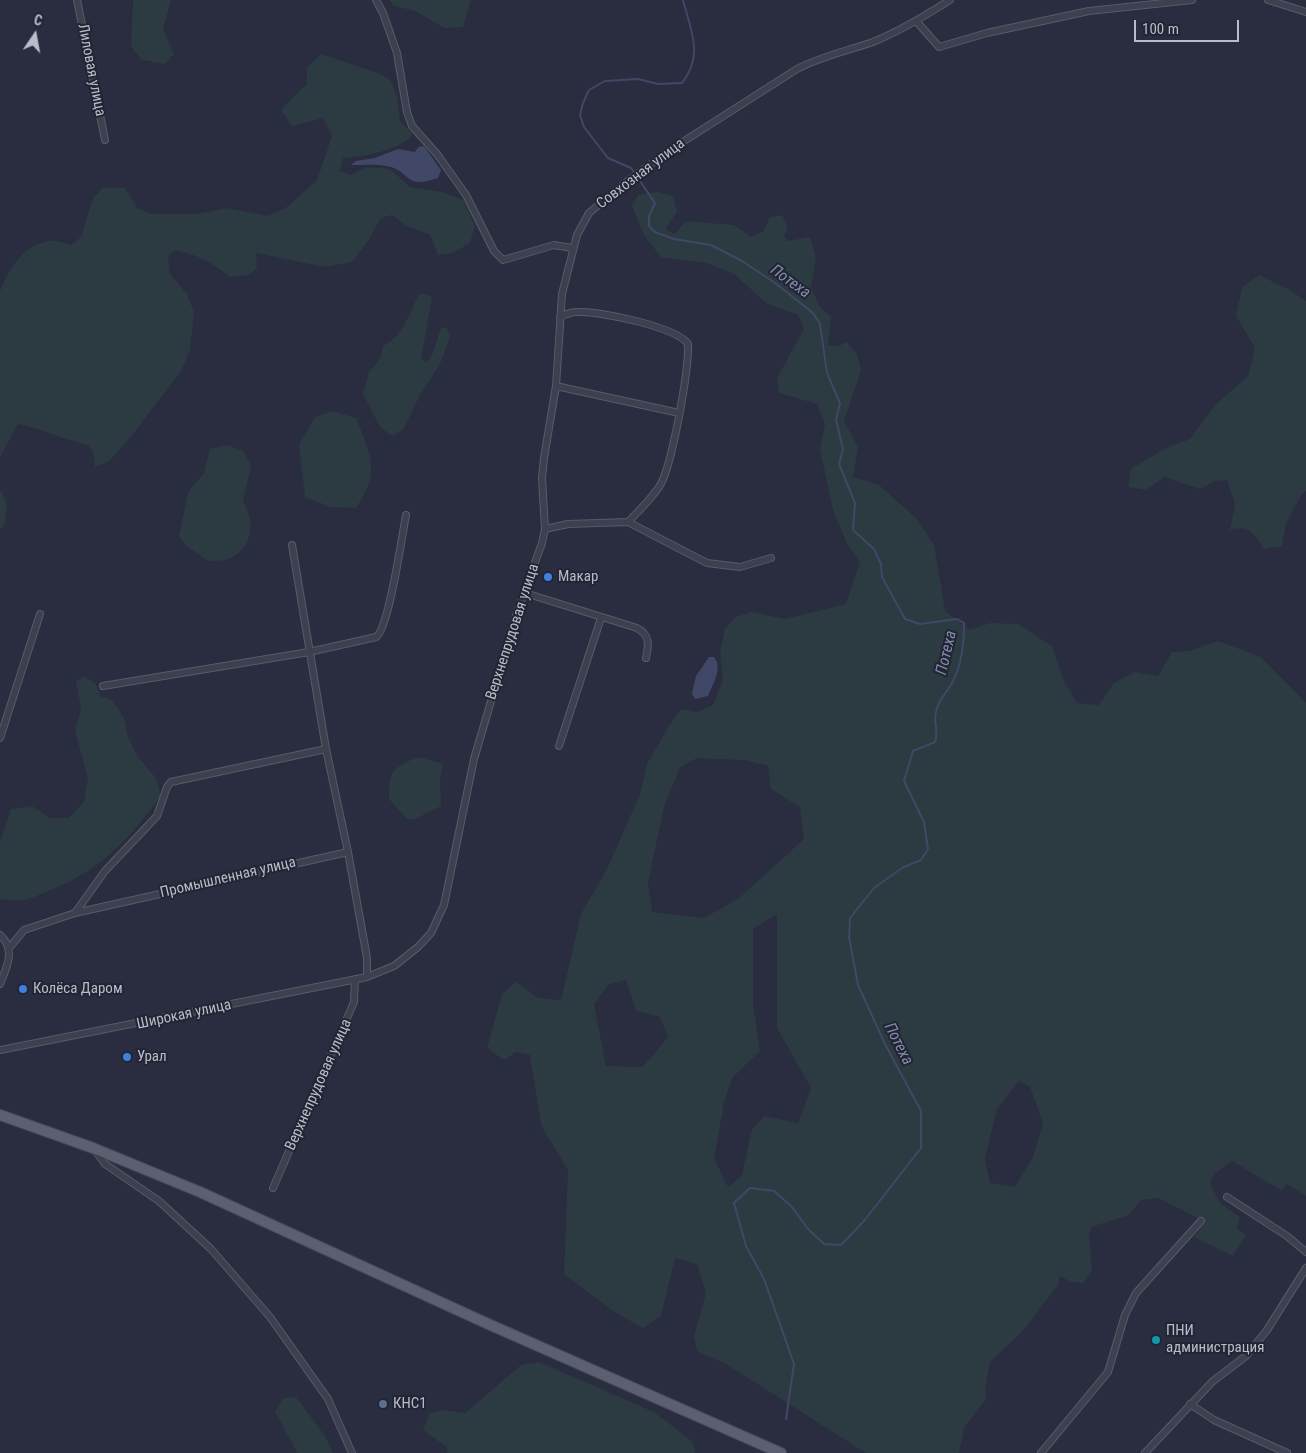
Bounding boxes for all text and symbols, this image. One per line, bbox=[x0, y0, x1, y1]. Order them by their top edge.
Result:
north arrow bbox=[10, 10, 60, 60]
scale bar bbox=[1136, 10, 1241, 42]
text: С bbox=[33, 12, 44, 29]
text: 100 m bbox=[1142, 20, 1179, 38]
street label: Лиловая улица bbox=[73, 22, 109, 118]
street label: Совхозная улица bbox=[593, 135, 689, 213]
water label: Потеха bbox=[766, 261, 814, 303]
street label: Верхнепрудовая улица bbox=[483, 562, 543, 702]
place label: Макар bbox=[558, 568, 598, 586]
marker: Макар bbox=[542, 571, 554, 583]
water label: Потеха bbox=[933, 629, 961, 677]
street label: Промышленная улица bbox=[158, 854, 298, 902]
place label: Колёса Даром bbox=[33, 980, 123, 998]
marker: Колёса Даром bbox=[17, 983, 29, 995]
street label: Широкая улица bbox=[135, 996, 233, 1034]
street label: Верхнепрудовая улица bbox=[282, 1017, 356, 1153]
water label: Потеха bbox=[879, 1020, 917, 1068]
place label: Урал bbox=[137, 1048, 167, 1066]
marker: Урал bbox=[121, 1051, 133, 1063]
place label: ПНИ администрация bbox=[1166, 1322, 1264, 1357]
marker: ПНИ администрация bbox=[1150, 1334, 1162, 1346]
place label: КНС1 bbox=[393, 1395, 427, 1413]
marker: КНС1 bbox=[377, 1398, 389, 1410]

